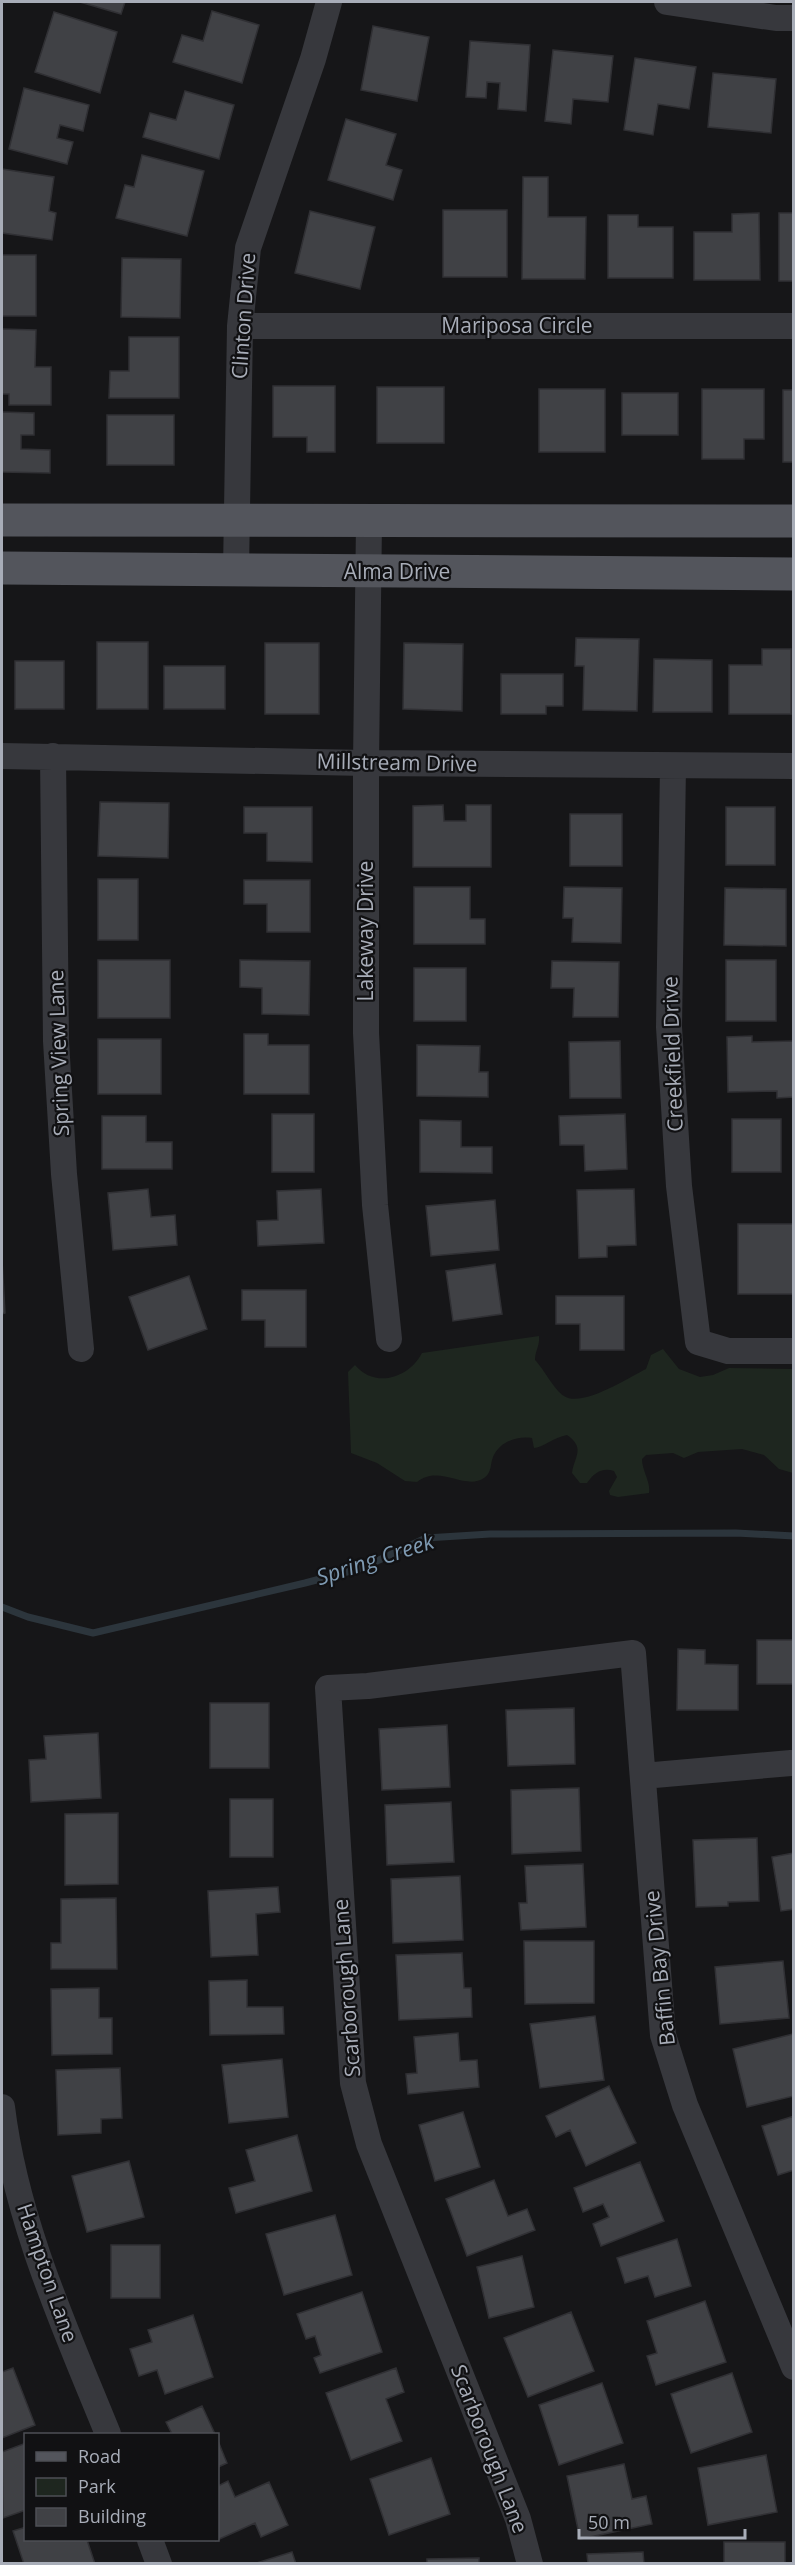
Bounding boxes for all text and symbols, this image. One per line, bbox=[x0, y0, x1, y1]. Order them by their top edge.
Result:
street label: Clinton Drive bbox=[225, 252, 261, 380]
street label: Mariposa Circle bbox=[441, 311, 593, 339]
street label: Alma Drive bbox=[344, 557, 450, 585]
street label: Millstream Drive bbox=[316, 747, 478, 777]
street label: Lakeway Drive bbox=[351, 861, 379, 1001]
street label: Spring View Lane bbox=[41, 969, 75, 1137]
street label: Creekfield Drive bbox=[655, 976, 689, 1132]
water label: Spring Creek bbox=[312, 1525, 439, 1591]
street label: Baffin Bay Drive bbox=[637, 1889, 681, 2047]
street label: Scarborough Lane bbox=[326, 1898, 366, 2078]
street label: Hampton Lane bbox=[11, 2199, 85, 2346]
street label: Scarborough Lane bbox=[445, 2360, 535, 2537]
legend bbox=[24, 2433, 219, 2541]
text: Road bbox=[78, 2444, 121, 2468]
text: Park bbox=[78, 2474, 116, 2498]
scale bar bbox=[579, 2502, 746, 2540]
text: Building bbox=[78, 2504, 146, 2528]
text: 50 m bbox=[588, 2510, 630, 2534]

